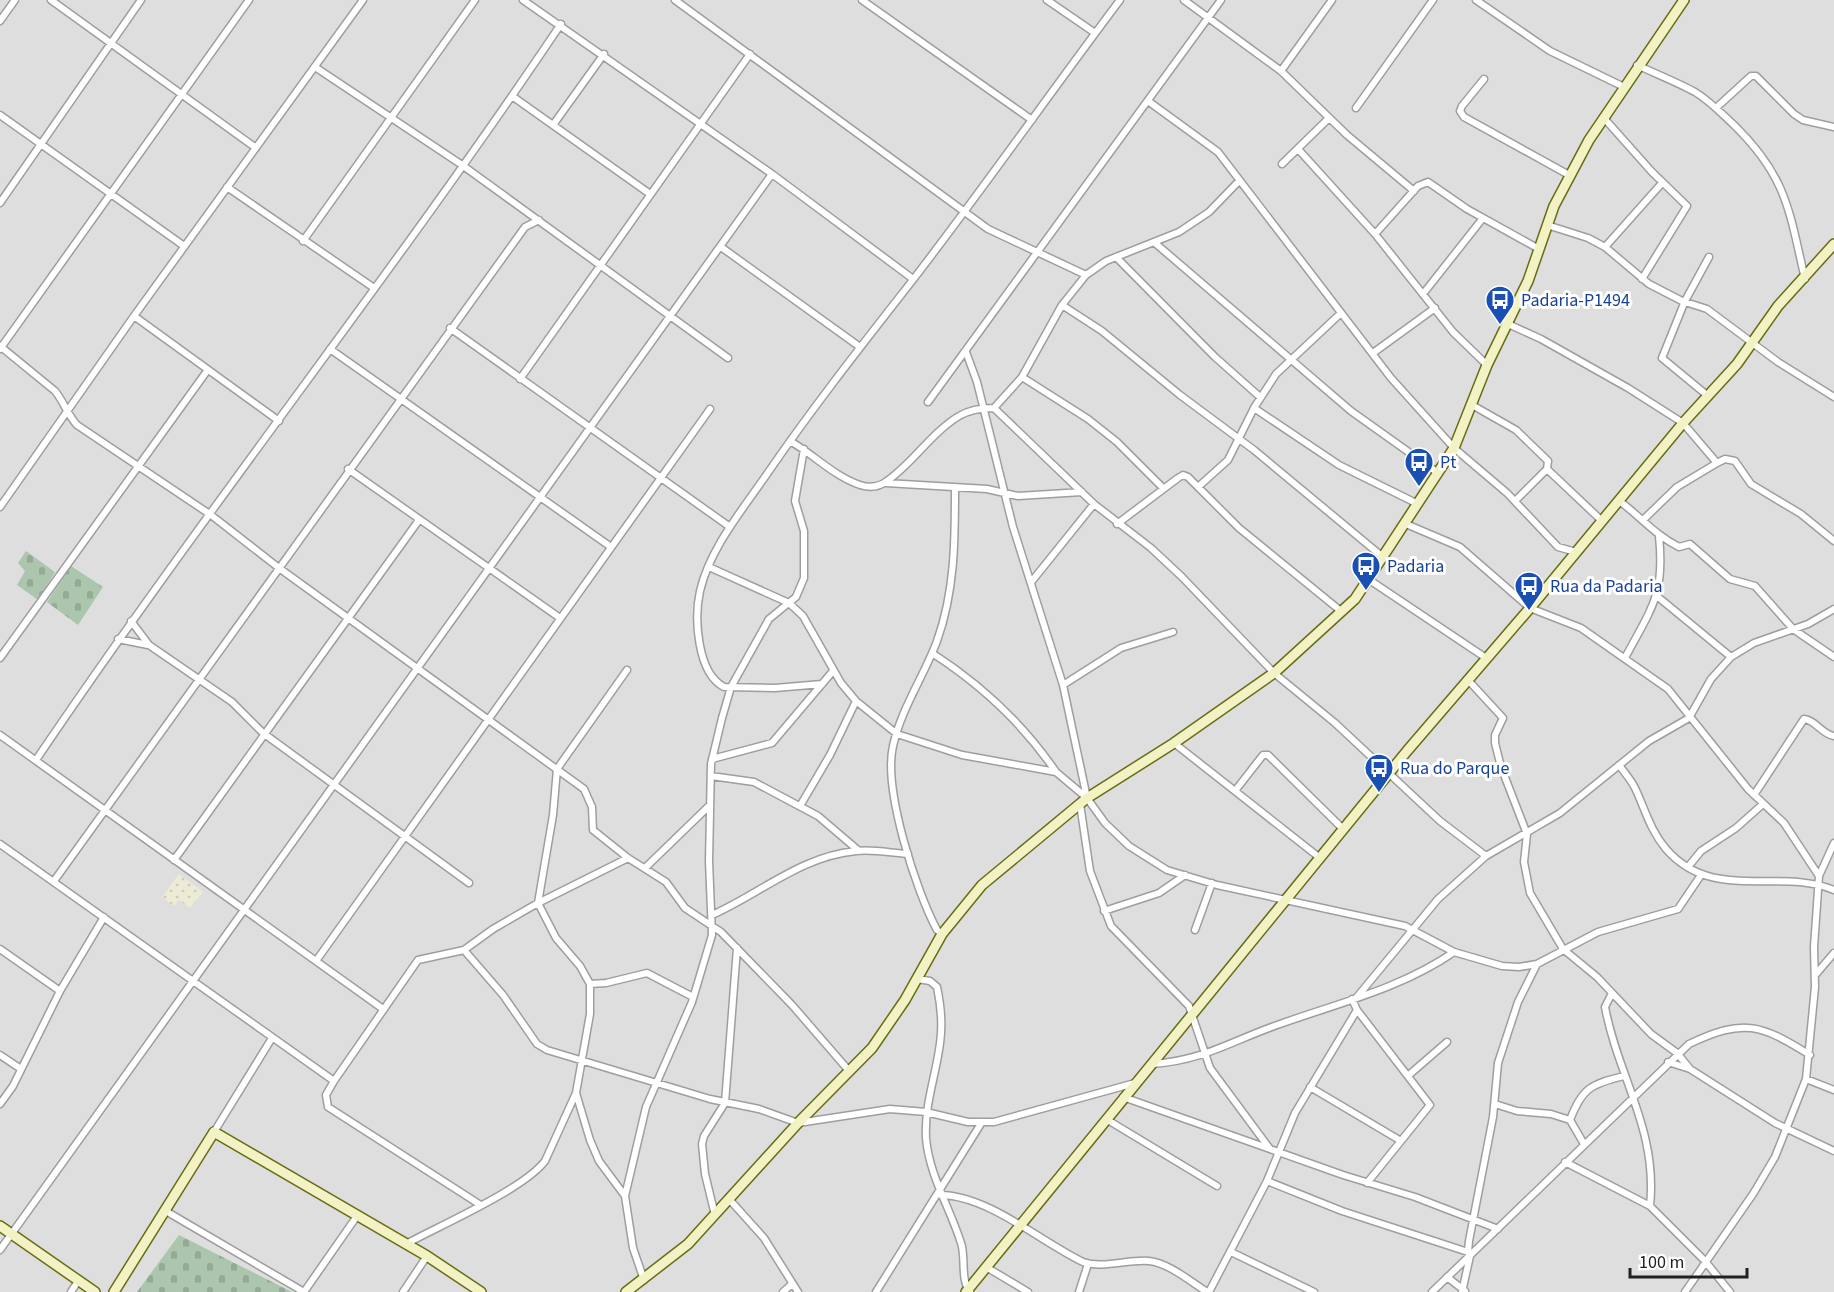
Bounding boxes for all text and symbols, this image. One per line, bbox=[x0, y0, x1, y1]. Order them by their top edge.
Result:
bus stop icon: Padaria-P1494 bbox=[1484, 284, 1516, 326]
place label: Padaria-P1494 bbox=[1521, 288, 1630, 313]
bus stop icon: Pt bbox=[1403, 446, 1435, 488]
place label: Pt bbox=[1440, 450, 1456, 475]
bus stop icon: Padaria bbox=[1350, 550, 1382, 592]
place label: Padaria bbox=[1387, 554, 1444, 579]
bus stop icon: Rua da Padaria bbox=[1513, 570, 1545, 612]
place label: Rua da Padaria bbox=[1550, 574, 1663, 599]
bus stop icon: Rua do Parque bbox=[1363, 752, 1395, 794]
place label: Rua do Parque bbox=[1400, 756, 1509, 781]
scale bar bbox=[1630, 1241, 1747, 1279]
text: 100 m bbox=[1639, 1250, 1684, 1275]

